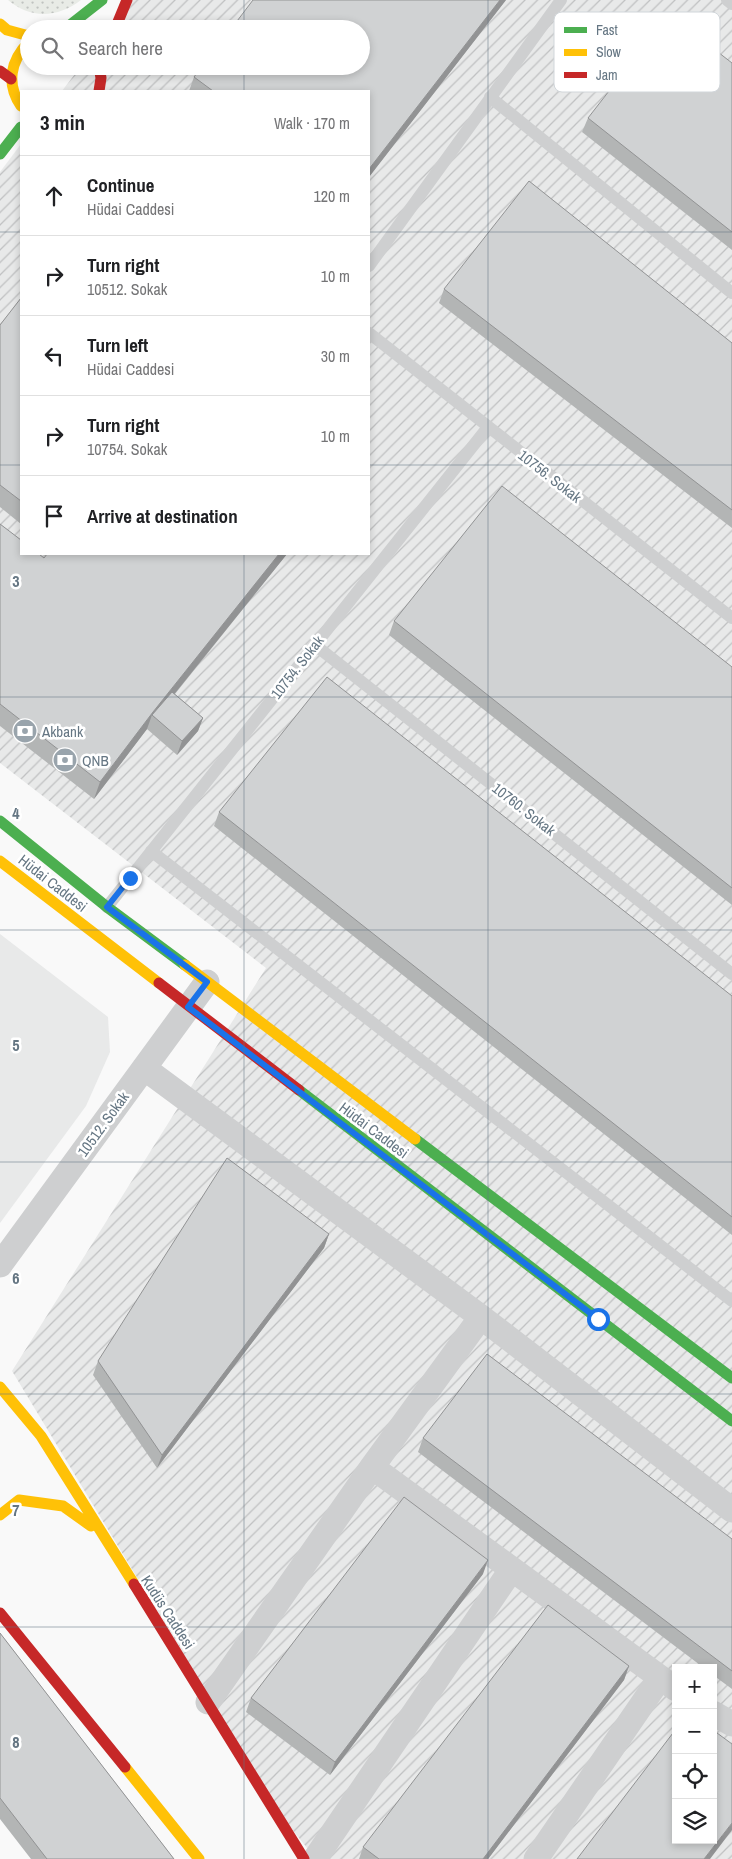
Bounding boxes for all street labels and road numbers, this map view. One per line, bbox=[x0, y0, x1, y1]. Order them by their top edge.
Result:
street label: 10756. Sokak bbox=[514, 445, 587, 508]
street label: 10754. Sokak bbox=[266, 630, 329, 703]
street label: 10760. Sokak bbox=[488, 778, 561, 841]
street label: Hüdai Caddesi bbox=[14, 849, 92, 917]
street label: 10512. Sokak bbox=[72, 1087, 134, 1161]
street label: Hüdai Caddesi bbox=[335, 1097, 413, 1163]
street label: Kudüs Caddesi bbox=[136, 1571, 200, 1653]

